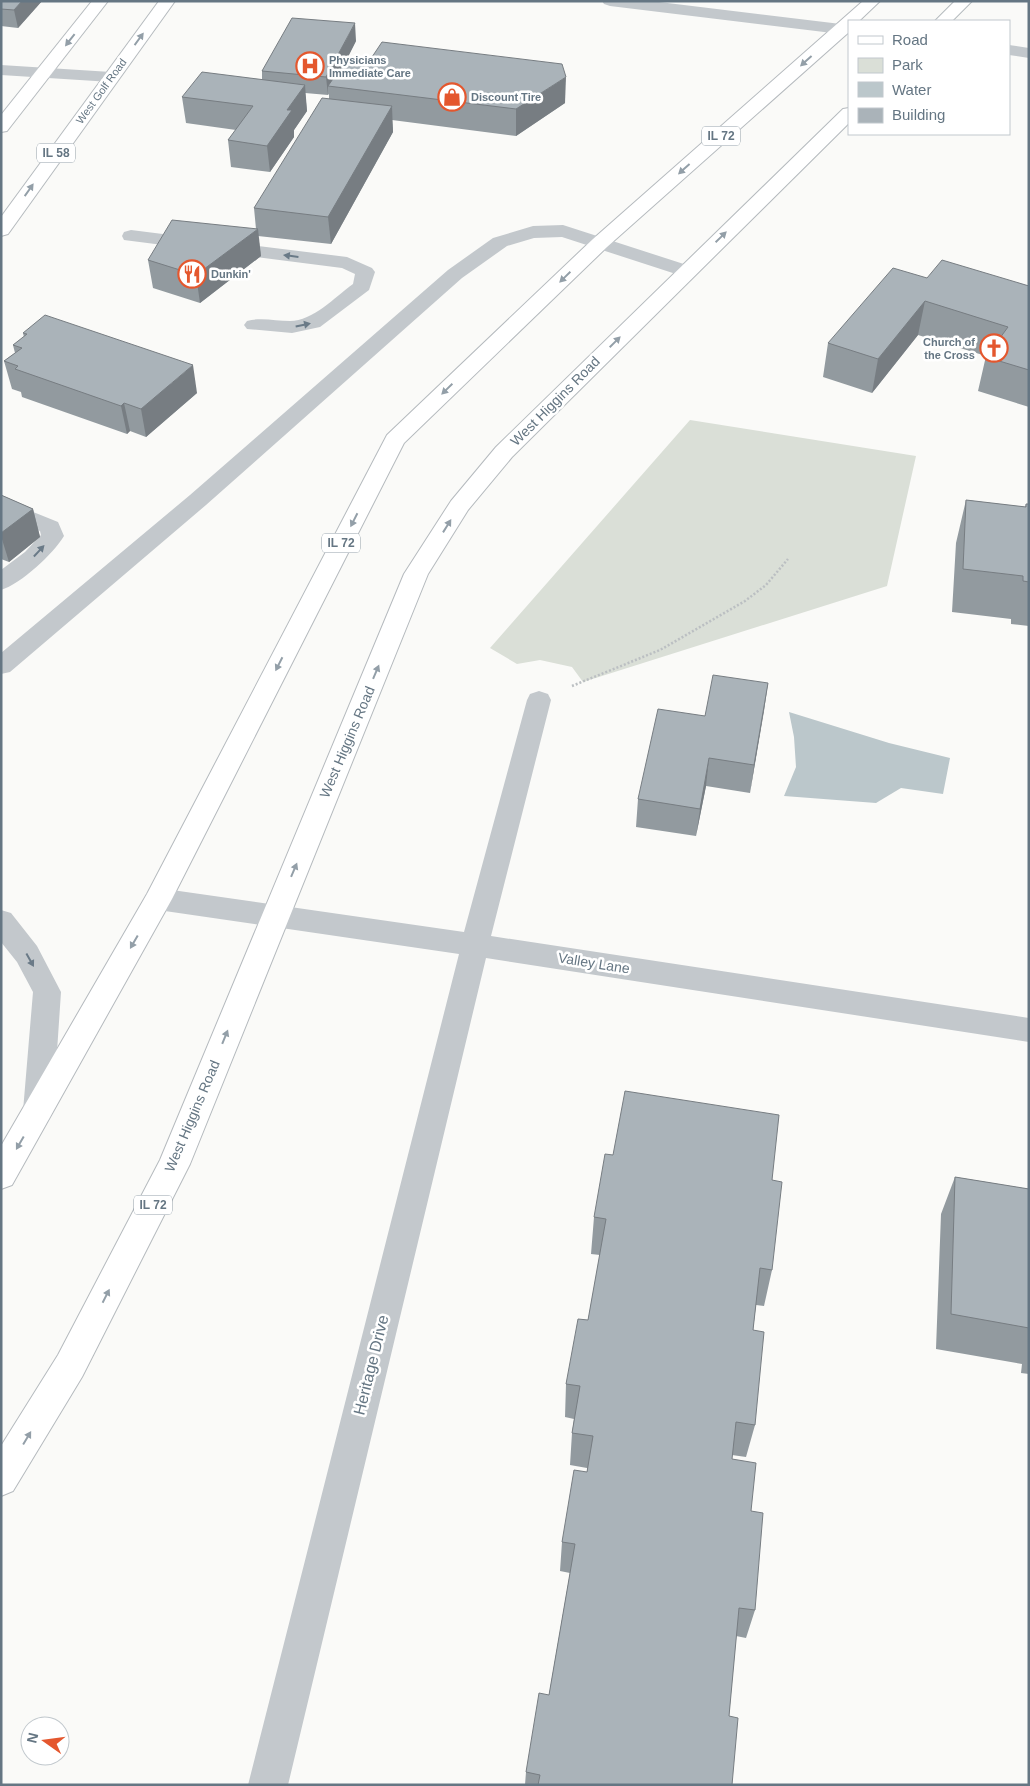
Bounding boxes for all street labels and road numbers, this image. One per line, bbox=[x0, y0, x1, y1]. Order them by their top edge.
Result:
street label: West Golf Road bbox=[73, 56, 129, 126]
road number: IL 72 bbox=[702, 126, 740, 146]
road number: IL 58 bbox=[37, 144, 75, 162]
street label: West Higgins Road bbox=[507, 353, 603, 449]
road number: IL 72 bbox=[322, 534, 360, 552]
street label: West Higgins Road bbox=[316, 684, 378, 800]
street label: Valley Lane bbox=[557, 949, 631, 977]
street label: West Higgins Road bbox=[161, 1058, 223, 1174]
road number: IL 72 bbox=[134, 1196, 172, 1214]
street label: Heritage Drive bbox=[350, 1313, 392, 1417]

